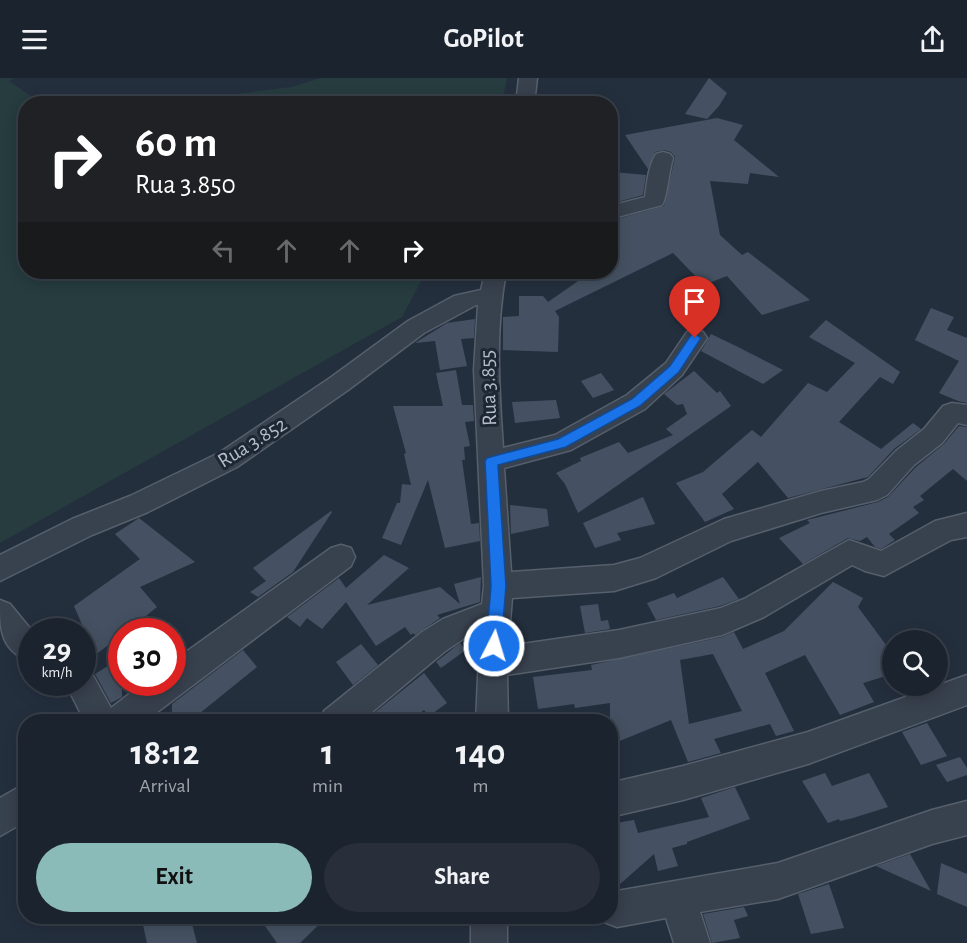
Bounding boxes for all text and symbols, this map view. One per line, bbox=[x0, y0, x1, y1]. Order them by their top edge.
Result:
icon: menu bbox=[18, 23, 51, 56]
icon: share bbox=[916, 23, 949, 56]
text: GoPilot bbox=[443, 25, 524, 52]
icon: right bbox=[36, 120, 114, 198]
text: 60 m bbox=[135, 122, 217, 164]
text: Rua 3.850 bbox=[135, 171, 236, 198]
icon: left bbox=[207, 234, 240, 267]
icon: ahead bbox=[270, 234, 303, 267]
icon: ahead bbox=[333, 234, 366, 267]
icon: right bbox=[396, 234, 429, 267]
pin bbox=[669, 276, 720, 338]
icon: arrive bbox=[678, 285, 711, 318]
street label: Rua 3.855 bbox=[477, 350, 500, 426]
street label: Rua 3.852 bbox=[214, 413, 290, 472]
position arrow bbox=[462, 614, 526, 678]
speed limit sign: 30 bbox=[108, 618, 186, 696]
map controls bbox=[882, 630, 948, 696]
button: search bbox=[882, 630, 948, 696]
text: 29 bbox=[43, 635, 71, 665]
text: km/h bbox=[42, 665, 72, 680]
text: 18:12 bbox=[131, 735, 199, 771]
text: 1 bbox=[321, 735, 334, 771]
text: 140 bbox=[456, 735, 505, 771]
text: Arrival bbox=[139, 776, 191, 796]
text: min bbox=[312, 776, 343, 796]
text: m bbox=[473, 776, 489, 796]
button: Exit bbox=[36, 843, 312, 912]
button: Share bbox=[324, 843, 600, 912]

